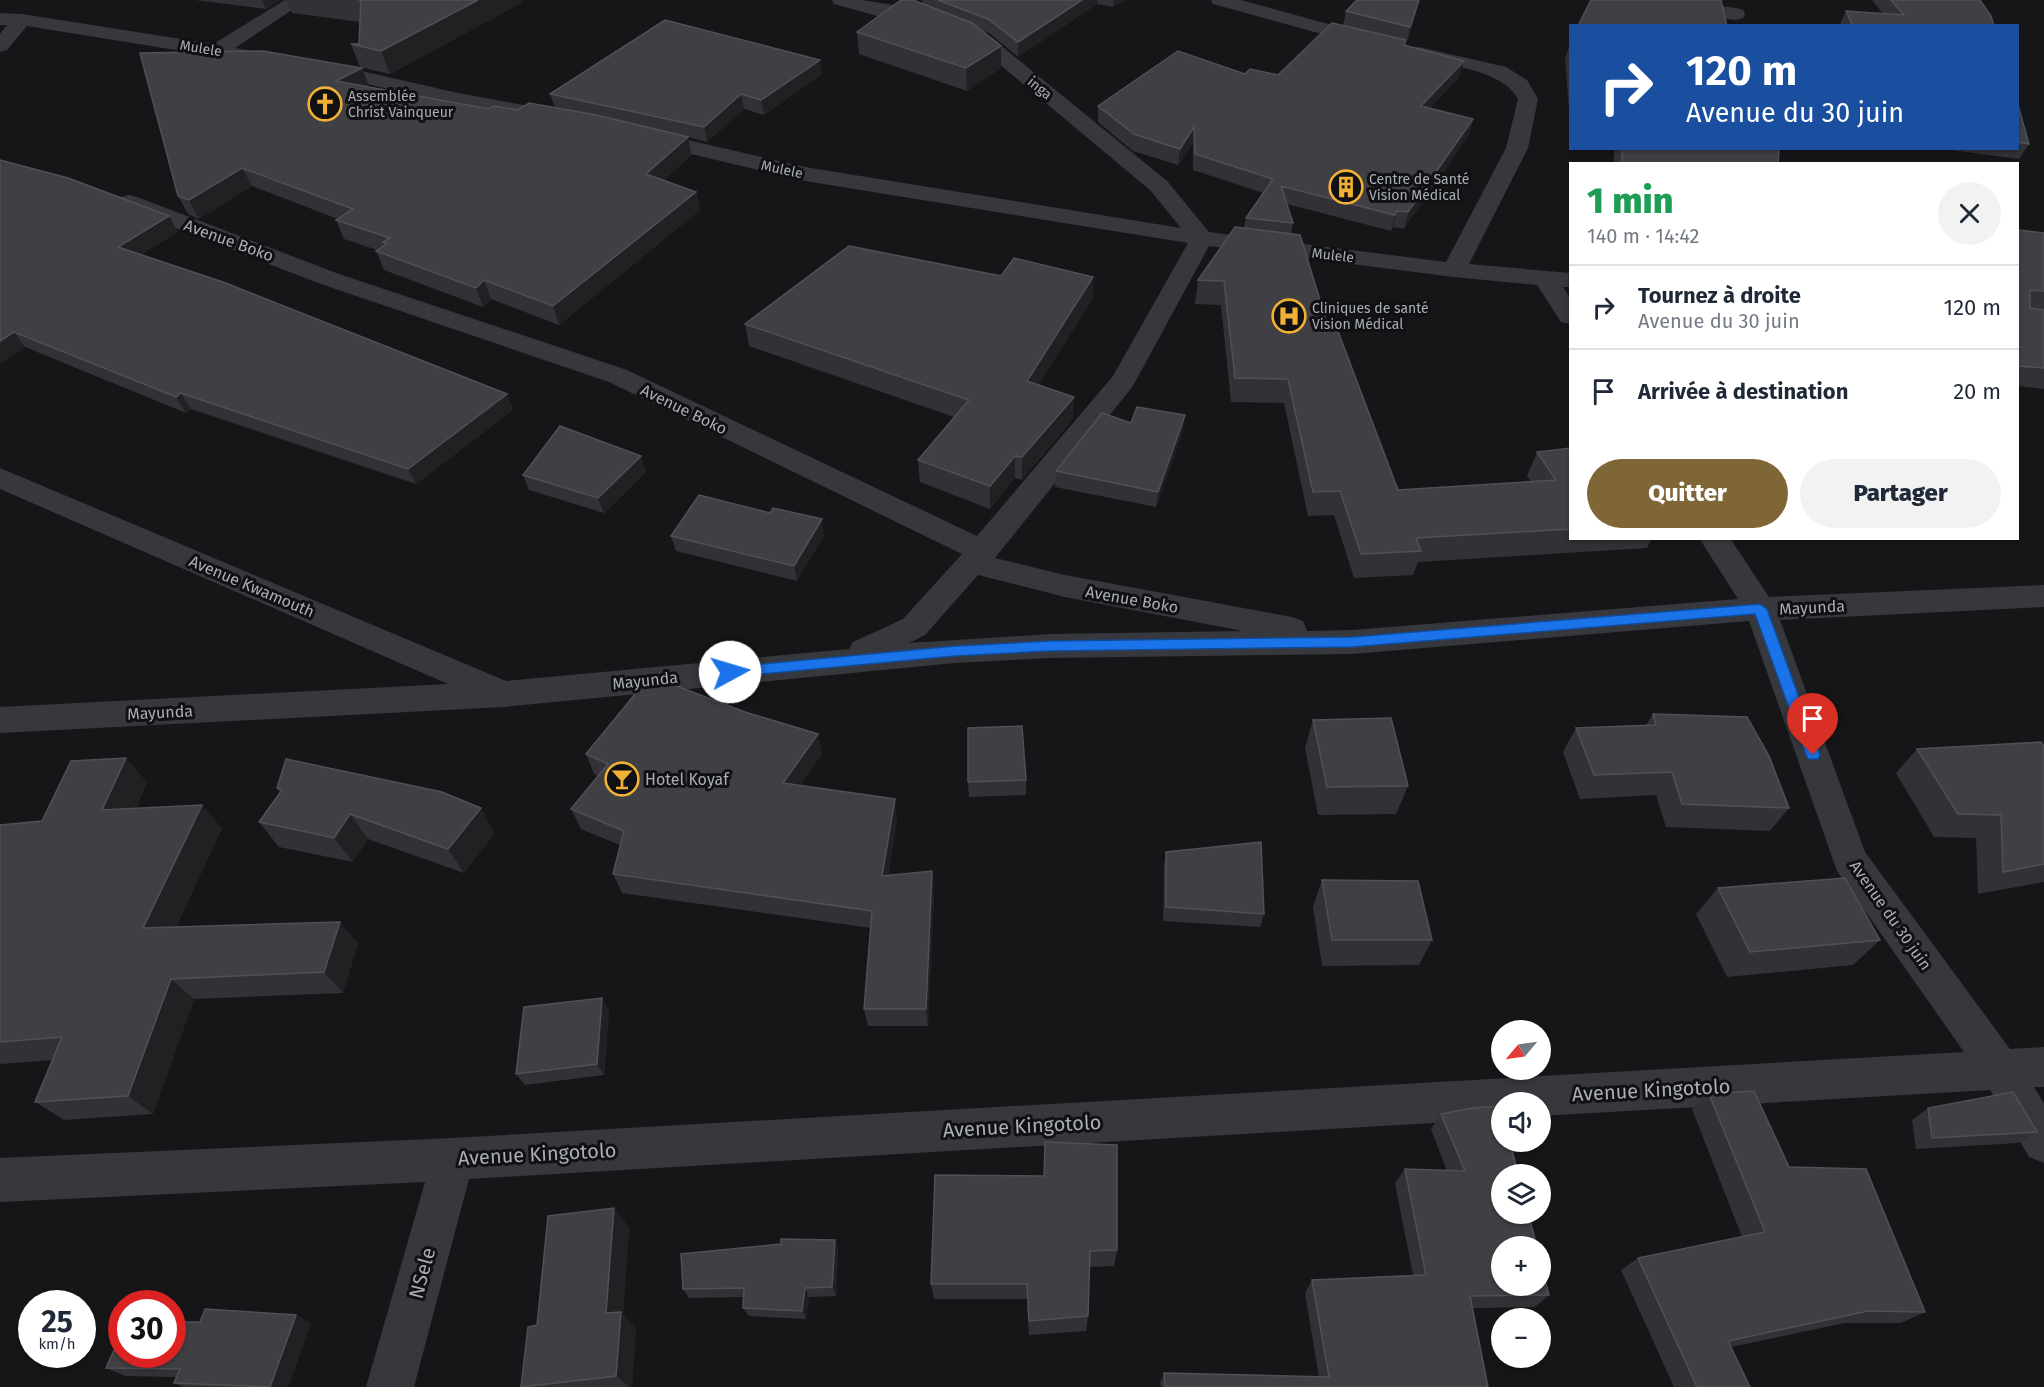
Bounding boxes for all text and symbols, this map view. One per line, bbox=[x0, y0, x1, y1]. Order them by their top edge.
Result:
street label: Mulele bbox=[179, 37, 223, 60]
text: 120 m bbox=[1686, 46, 1797, 96]
icon: right bbox=[1587, 48, 1665, 126]
street label: inga bbox=[1024, 73, 1055, 103]
church icon: Assemblée Christ Vainqueur bbox=[307, 86, 343, 122]
place label: Assemblée Christ Vainqueur bbox=[348, 88, 454, 121]
text: Avenue du 30 juin bbox=[1686, 97, 1904, 129]
street label: Mulele bbox=[759, 157, 804, 182]
building icon: Centre de Santé Vision Médical bbox=[1328, 169, 1364, 205]
place label: Centre de Santé Vision Médical bbox=[1369, 171, 1469, 204]
text: 1 min bbox=[1587, 179, 1673, 223]
button: close bbox=[1938, 182, 2001, 245]
street label: Avenue Boko bbox=[182, 215, 276, 265]
text: 140 m · 14:42 bbox=[1587, 224, 1699, 248]
street label: Mulele bbox=[1311, 244, 1355, 267]
text: Tournez à droite bbox=[1638, 282, 1801, 309]
icon: right bbox=[1587, 291, 1620, 324]
text: 120 m bbox=[1944, 294, 2001, 321]
hospital icon: Cliniques de santé Vision Médical bbox=[1271, 298, 1307, 334]
place label: Cliniques de santé Vision Médical bbox=[1312, 300, 1429, 333]
text: Avenue du 30 juin bbox=[1638, 309, 1800, 333]
icon: arrive bbox=[1587, 375, 1620, 408]
text: Arrivée à destination bbox=[1638, 378, 1848, 405]
text: 20 m bbox=[1953, 378, 2001, 405]
street label: Avenue Boko bbox=[637, 380, 730, 439]
button: Quitter bbox=[1587, 459, 1788, 528]
button: Partager bbox=[1800, 459, 2001, 528]
street label: Avenue Kwamouth bbox=[186, 551, 317, 621]
street label: Avenue Boko bbox=[1084, 582, 1180, 617]
street label: Mayunda bbox=[1779, 596, 1845, 619]
position arrow bbox=[698, 640, 762, 704]
street label: Mayunda bbox=[611, 668, 679, 693]
pin bbox=[1787, 693, 1838, 755]
street label: Mayunda bbox=[127, 701, 193, 724]
icon: arrive bbox=[1796, 702, 1829, 735]
bar icon: Hotel Koyaf bbox=[604, 761, 640, 797]
place label: Hotel Koyaf bbox=[645, 770, 730, 789]
street label: Avenue du 30 juin bbox=[1846, 857, 1935, 974]
north arrow bbox=[1491, 1020, 1551, 1080]
map controls bbox=[1491, 1020, 1551, 1368]
street label: Avenue Kingotolo bbox=[1571, 1074, 1731, 1106]
button: sound bbox=[1491, 1092, 1551, 1152]
street label: Avenue Kingotolo bbox=[942, 1110, 1102, 1142]
street label: Avenue Kingotolo bbox=[457, 1138, 617, 1170]
button: layers bbox=[1491, 1164, 1551, 1224]
button: + bbox=[1491, 1236, 1551, 1296]
street label: NSele bbox=[404, 1245, 440, 1301]
speed limit sign: 30 bbox=[108, 1290, 186, 1368]
text: 25 bbox=[41, 1304, 73, 1340]
button: − bbox=[1491, 1308, 1551, 1368]
text: km/h bbox=[38, 1335, 76, 1353]

